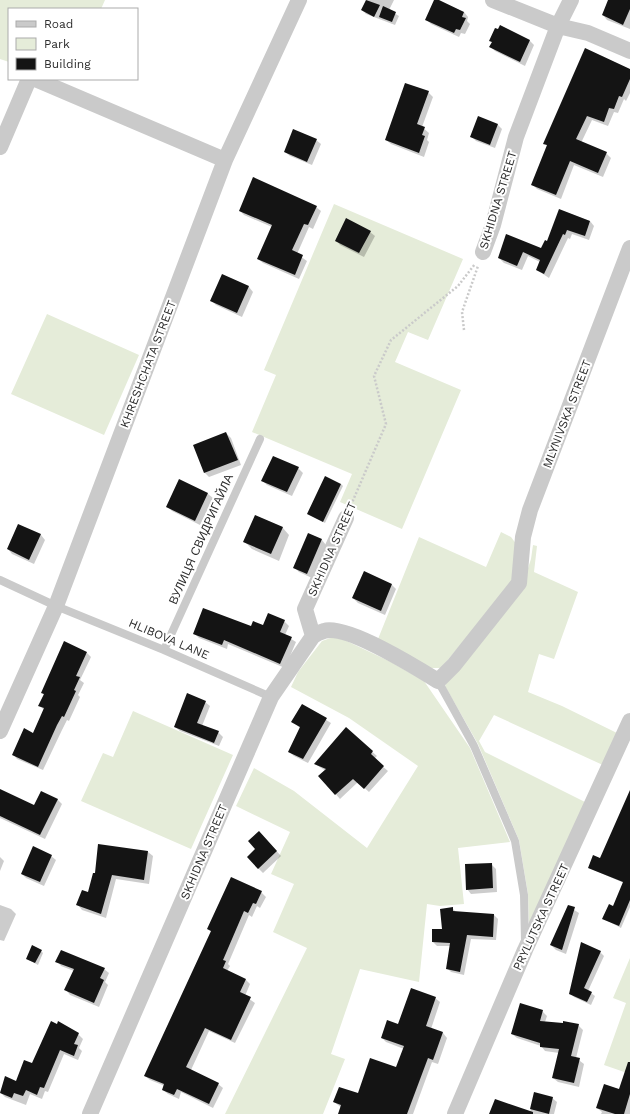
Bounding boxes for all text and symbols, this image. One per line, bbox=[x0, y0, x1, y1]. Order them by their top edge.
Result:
legend bbox=[8, 8, 138, 80]
text: Road bbox=[44, 17, 73, 31]
text: Park bbox=[44, 37, 70, 51]
text: Building bbox=[44, 57, 91, 71]
street label: SKHIDNA STREET bbox=[476, 149, 520, 251]
street label: KHRESHCHATA STREET bbox=[117, 298, 179, 430]
street label: MLYNIVSKA STREET bbox=[540, 358, 594, 470]
street label: ВУЛИЦЯ СВИДРИГАЙЛА bbox=[165, 471, 236, 606]
street label: SKHIDNA STREET bbox=[305, 500, 359, 598]
street label: HLIBOVA LANE bbox=[127, 616, 212, 662]
street label: SKHIDNA STREET bbox=[178, 802, 230, 902]
street label: PRYLUTSKA STREET bbox=[510, 861, 572, 973]

